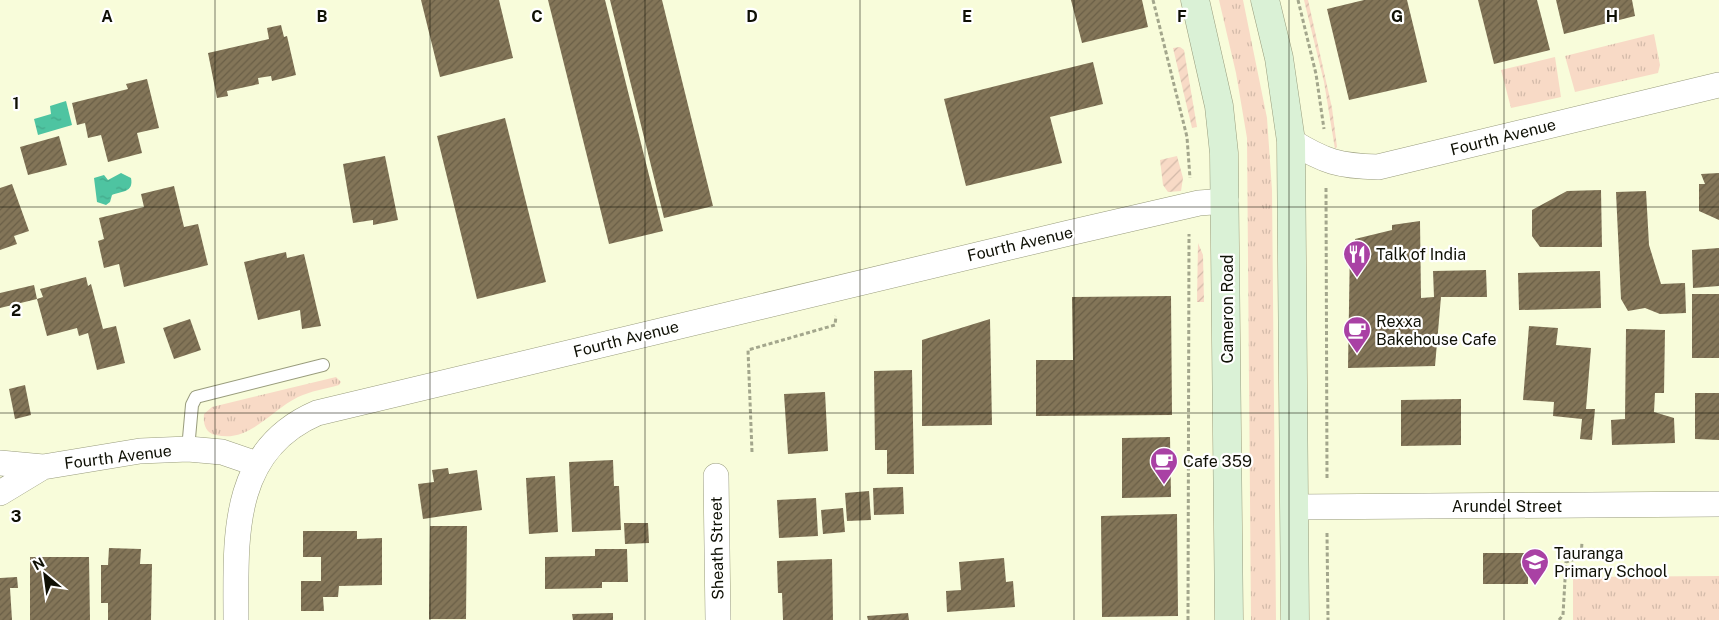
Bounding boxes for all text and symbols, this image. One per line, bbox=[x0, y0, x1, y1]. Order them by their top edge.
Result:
text: A bbox=[101, 7, 113, 26]
text: B bbox=[317, 7, 328, 26]
text: C bbox=[531, 7, 543, 26]
text: D bbox=[746, 7, 758, 26]
text: E bbox=[962, 7, 972, 26]
text: F bbox=[1177, 7, 1187, 26]
text: G bbox=[1391, 7, 1403, 26]
text: H bbox=[1606, 7, 1618, 26]
text: 1 bbox=[13, 94, 19, 113]
street label: Fourth Avenue bbox=[1448, 115, 1558, 159]
street label: Fourth Avenue bbox=[965, 223, 1075, 265]
restaurant icon: Talk of India bbox=[1342, 239, 1372, 278]
place label: Talk of India bbox=[1376, 245, 1466, 264]
street label: Cameron Road bbox=[1218, 255, 1237, 363]
text: 2 bbox=[11, 301, 21, 320]
place label: Rexxa Bakehouse Cafe bbox=[1376, 312, 1497, 349]
cafe icon: Rexxa Bakehouse Cafe bbox=[1342, 315, 1372, 354]
street label: Fourth Avenue bbox=[571, 317, 681, 361]
street label: Fourth Avenue bbox=[63, 441, 173, 473]
cafe icon: Cafe 359 bbox=[1149, 446, 1179, 485]
place label: Cafe 359 bbox=[1183, 452, 1252, 471]
street label: Sheath Street bbox=[707, 496, 727, 600]
street label: Arundel Street bbox=[1452, 497, 1562, 516]
text: 3 bbox=[11, 507, 21, 526]
place label: Tauranga Primary School bbox=[1554, 544, 1668, 581]
school or university icon: Tauranga Primary School bbox=[1520, 547, 1550, 586]
north arrow bbox=[20, 550, 70, 600]
text: N bbox=[30, 554, 47, 573]

